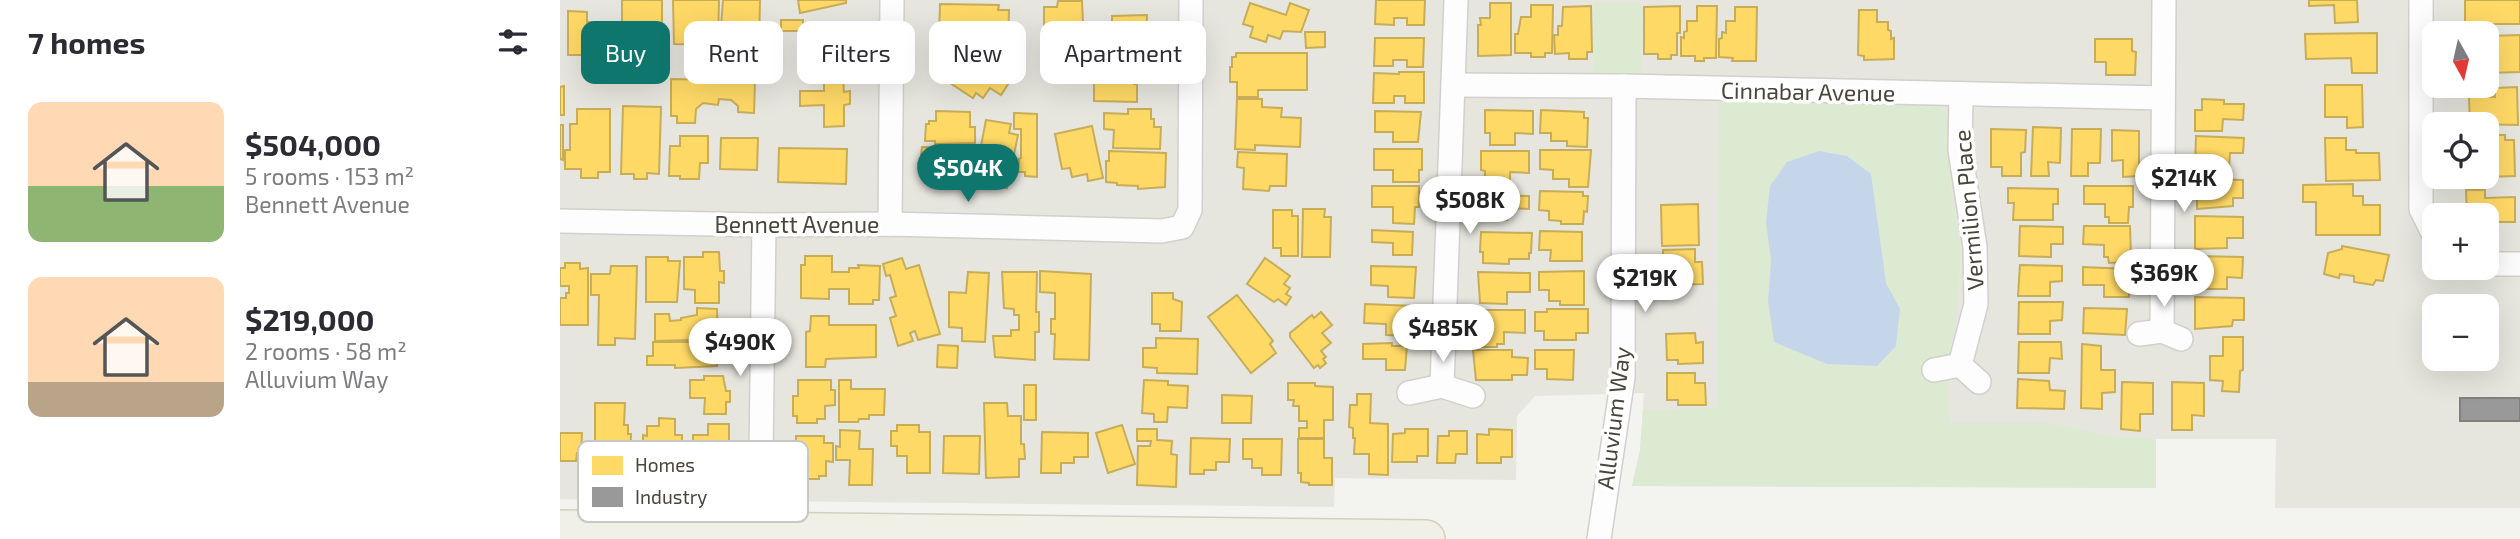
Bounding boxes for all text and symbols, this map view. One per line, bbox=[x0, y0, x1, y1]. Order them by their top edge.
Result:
chip: Buy bbox=[581, 21, 670, 84]
chip: Rent bbox=[684, 21, 783, 84]
chip: Filters bbox=[797, 21, 915, 84]
chip: New bbox=[929, 21, 1026, 84]
chip: Apartment bbox=[1040, 21, 1206, 84]
north arrow bbox=[2422, 21, 2499, 98]
map controls bbox=[2422, 21, 2499, 371]
icon: filters bbox=[494, 23, 532, 61]
text: 7 homes bbox=[28, 24, 145, 60]
street label: Cinnabar Avenue bbox=[1721, 75, 1895, 107]
button: locate bbox=[2422, 112, 2499, 189]
text: $504,000 bbox=[245, 126, 381, 162]
street label: Vermilion Place bbox=[1947, 129, 1989, 291]
icon: home bbox=[84, 130, 168, 214]
pin: $504K bbox=[919, 144, 1017, 204]
text: $504K bbox=[933, 153, 1003, 181]
pin: $214K bbox=[2135, 154, 2233, 214]
text: 5 rooms · 153 m² bbox=[245, 162, 414, 190]
text: $214K bbox=[2151, 163, 2217, 191]
pin: $508K bbox=[1421, 176, 1519, 236]
text: $508K bbox=[1435, 185, 1505, 213]
text: Bennett Avenue bbox=[245, 190, 410, 218]
button: + bbox=[2422, 203, 2499, 280]
street label: Bennett Avenue bbox=[715, 210, 879, 238]
pin: $369K bbox=[2115, 250, 2213, 309]
pin: $219K bbox=[1596, 254, 1694, 314]
text: $369K bbox=[2130, 258, 2198, 286]
text: $219K bbox=[1613, 263, 1677, 291]
button: − bbox=[2422, 294, 2499, 371]
text: $219,000 bbox=[245, 301, 375, 337]
pin: $485K bbox=[1394, 304, 1492, 364]
icon: home bbox=[84, 305, 168, 389]
text: $485K bbox=[1408, 313, 1478, 341]
pin: $490K bbox=[691, 318, 789, 378]
text: $490K bbox=[705, 327, 775, 355]
text: 2 rooms · 58 m² bbox=[245, 337, 407, 365]
street label: Alluvium Way bbox=[1590, 345, 1636, 491]
text: Alluvium Way bbox=[245, 365, 388, 393]
legend bbox=[578, 441, 808, 522]
text: Homes bbox=[635, 453, 695, 476]
text: Industry bbox=[635, 485, 707, 508]

